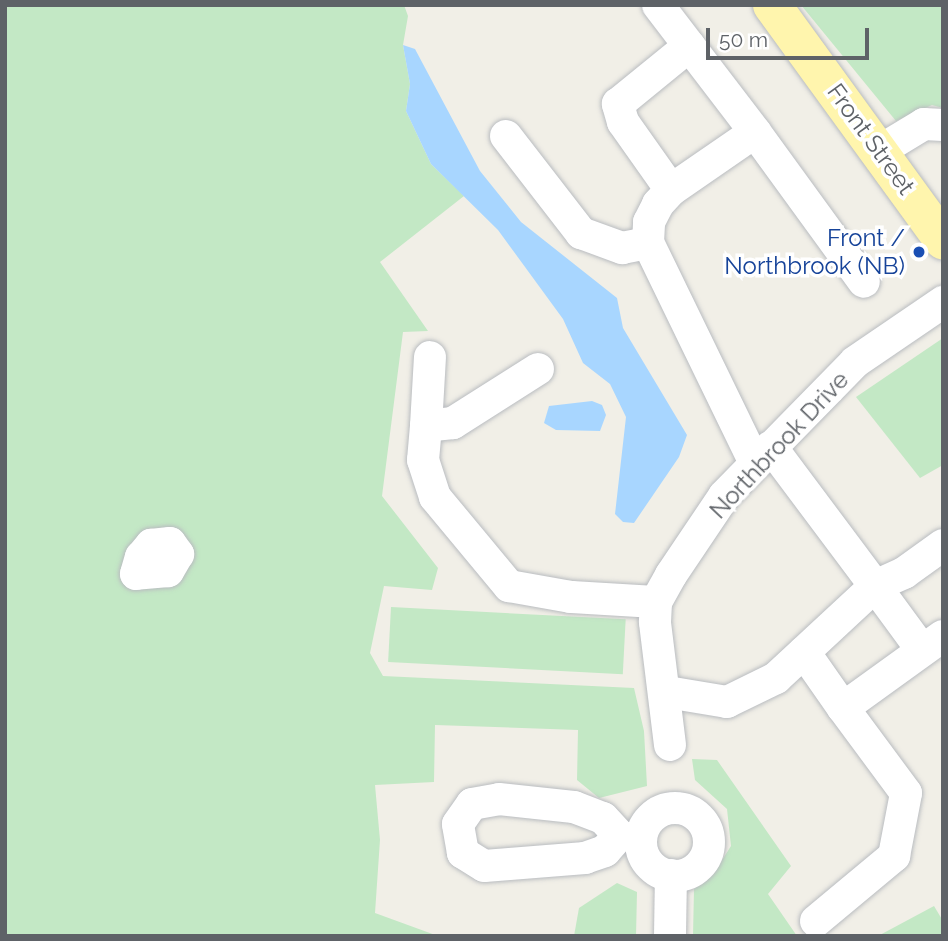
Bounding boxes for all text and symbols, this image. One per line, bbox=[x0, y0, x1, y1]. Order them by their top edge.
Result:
scale bar bbox=[710, 14, 873, 58]
text: 50 m bbox=[719, 27, 768, 52]
street label: Front Street bbox=[821, 78, 921, 200]
place label: Front / Northbrook (NB) bbox=[724, 224, 905, 280]
marker: Front / Northbrook (NB) bbox=[911, 244, 927, 260]
street label: Northbrook Drive bbox=[703, 365, 855, 525]

